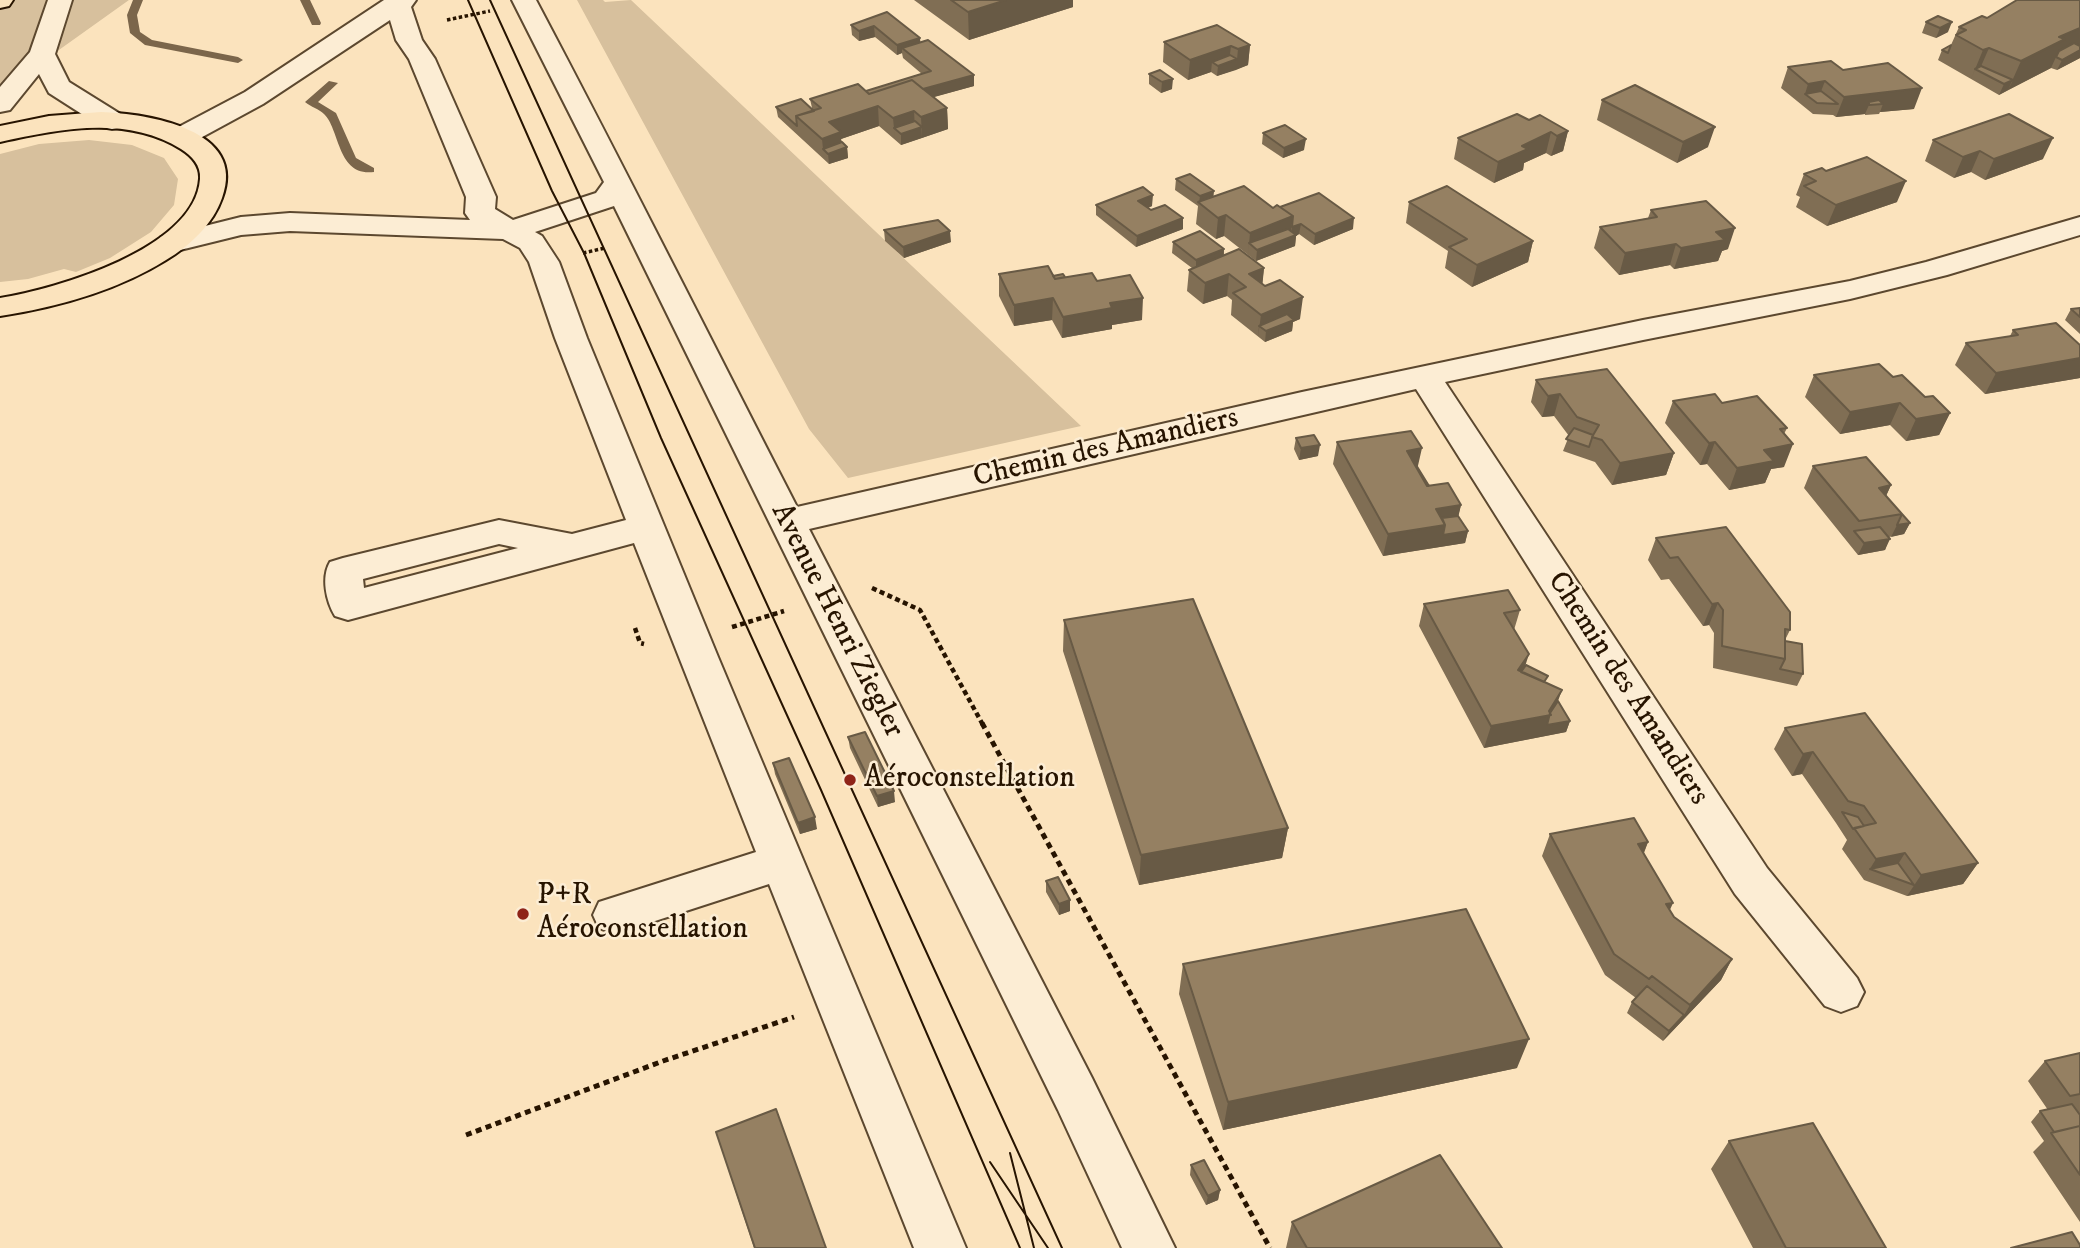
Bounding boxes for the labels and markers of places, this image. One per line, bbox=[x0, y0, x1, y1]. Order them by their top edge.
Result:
place label: Aéroconstellation bbox=[864, 762, 1075, 798]
marker: Aéroconstellation bbox=[842, 772, 858, 788]
place label: P+R Aéroconstellation bbox=[537, 879, 748, 950]
marker: P+R Aéroconstellation bbox=[515, 906, 531, 922]

